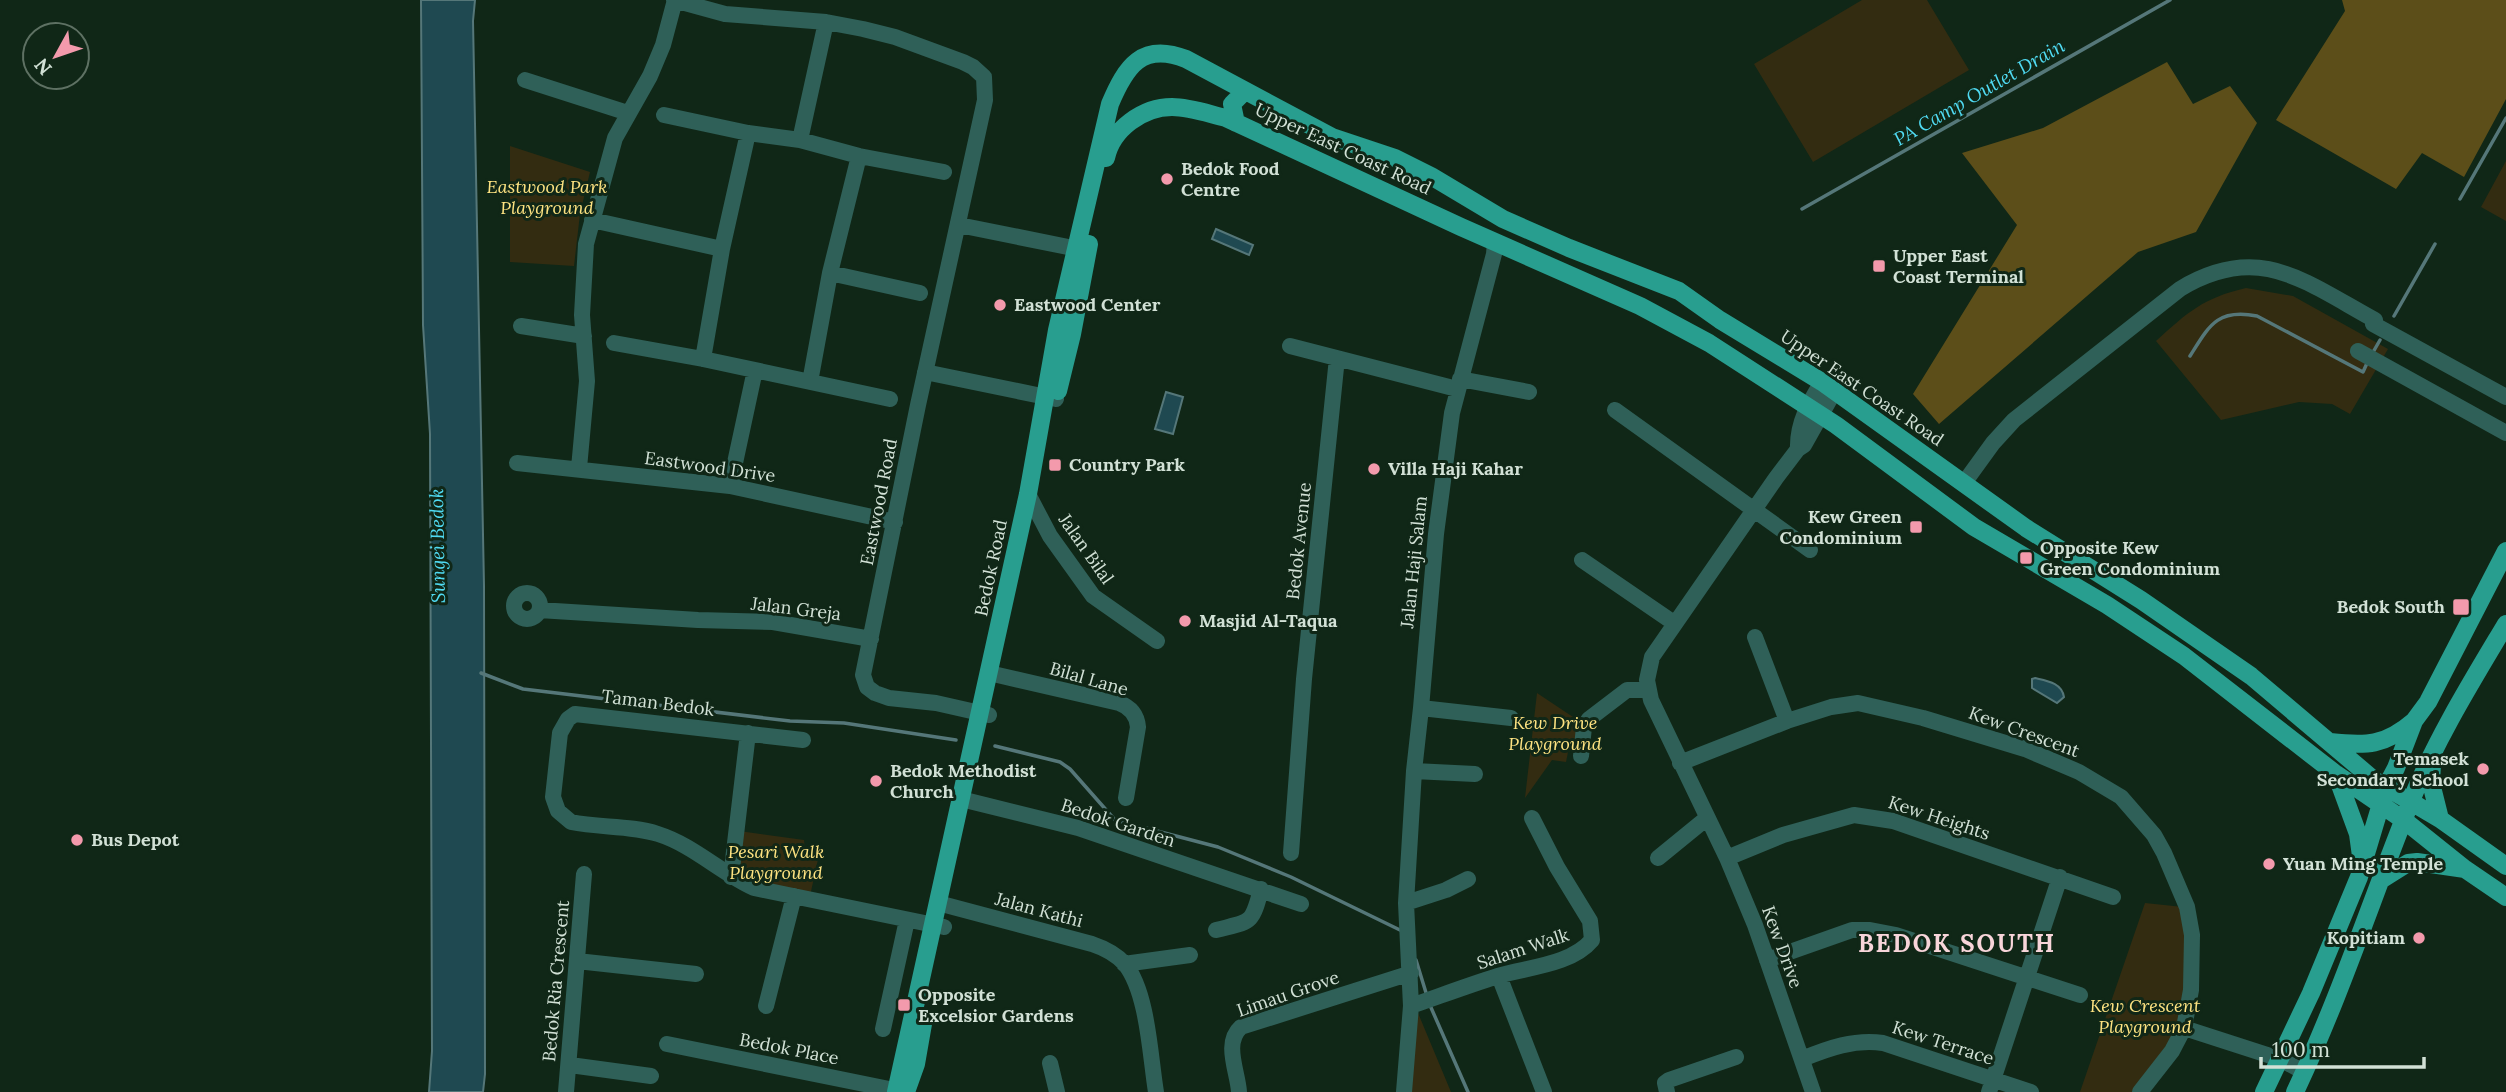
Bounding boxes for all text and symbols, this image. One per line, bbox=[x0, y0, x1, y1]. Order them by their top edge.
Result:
north arrow bbox=[21, 21, 91, 91]
water label: PA Camp Outlet Drain bbox=[1889, 33, 2069, 151]
text: N bbox=[29, 53, 57, 80]
street label: Upper East Coast Road bbox=[1251, 98, 1435, 200]
place label: Bedok Food Centre bbox=[1181, 157, 1280, 201]
marker: Bedok Food Centre bbox=[1159, 171, 1175, 187]
park label: Eastwood Park Playground bbox=[487, 175, 607, 219]
place label: Upper East Coast Terminal bbox=[1893, 244, 2024, 288]
marker: Upper East Coast Terminal bbox=[1871, 258, 1887, 274]
place label: Eastwood Center bbox=[1014, 293, 1161, 316]
marker: Eastwood Center bbox=[992, 297, 1008, 313]
street label: Upper East Coast Road bbox=[1776, 324, 1948, 451]
street label: Eastwood Road bbox=[855, 436, 902, 567]
street label: Eastwood Drive bbox=[643, 446, 777, 487]
place label: Country Park bbox=[1069, 453, 1185, 476]
marker: Country Park bbox=[1047, 457, 1063, 473]
place label: Villa Haji Kahar bbox=[1388, 457, 1523, 480]
marker: Villa Haji Kahar bbox=[1366, 461, 1382, 477]
street label: Bedok Avenue bbox=[1281, 481, 1316, 601]
water label: Sungei Bedok bbox=[424, 488, 450, 604]
street label: Jalan Haji Salam bbox=[1395, 495, 1432, 630]
place label: Kew Green Condominium bbox=[1780, 505, 1903, 549]
street label: Jalan Bilal bbox=[1053, 508, 1119, 588]
street label: Bedok Road bbox=[969, 517, 1012, 618]
marker: Kew Green Condominium bbox=[1908, 519, 1924, 535]
place label: Opposite Kew Green Condominium bbox=[2040, 536, 2220, 580]
marker: Opposite Kew Green Condominium bbox=[2018, 550, 2034, 566]
street label: Jalan Greja bbox=[749, 591, 842, 625]
place label: Bedok South bbox=[2337, 595, 2445, 618]
marker: Bedok South bbox=[2451, 597, 2471, 617]
place label: Masjid Al-Taqua bbox=[1199, 609, 1338, 632]
marker: Masjid Al-Taqua bbox=[1177, 613, 1193, 629]
street label: Bilal Lane bbox=[1047, 656, 1131, 701]
street label: Taman Bedok bbox=[600, 684, 716, 721]
street label: Kew Crescent bbox=[1966, 701, 2083, 762]
park label: Kew Drive Playground bbox=[1508, 711, 1602, 755]
place label: Temasek Secondary School bbox=[2317, 747, 2469, 791]
place label: Bedok Methodist Church bbox=[890, 759, 1037, 803]
marker: Temasek Secondary School bbox=[2475, 761, 2491, 777]
marker: Bedok Methodist Church bbox=[868, 773, 884, 789]
street label: Kew Heights bbox=[1885, 790, 1993, 845]
street label: Bedok Garden bbox=[1058, 793, 1178, 852]
place label: Bus Depot bbox=[91, 828, 180, 851]
marker: Bus Depot bbox=[69, 832, 85, 848]
park label: Pesari Walk Playground bbox=[728, 840, 824, 884]
place label: Yuan Ming Temple bbox=[2283, 852, 2443, 875]
marker: Yuan Ming Temple bbox=[2261, 856, 2277, 872]
street label: Jalan Kathi bbox=[992, 887, 1085, 932]
street label: Bedok Ria Crescent bbox=[537, 899, 574, 1063]
street label: Kew Drive bbox=[1757, 903, 1808, 991]
street label: Salam Walk bbox=[1474, 923, 1572, 974]
place label: Kopitiam bbox=[2327, 926, 2405, 949]
district label: BEDOK SOUTH bbox=[1858, 928, 2056, 959]
marker: Kopitiam bbox=[2411, 930, 2427, 946]
street label: Limau Grove bbox=[1234, 965, 1342, 1022]
place label: Opposite Excelsior Gardens bbox=[918, 983, 1074, 1027]
park label: Kew Crescent Playground bbox=[2090, 994, 2201, 1038]
marker: Opposite Excelsior Gardens bbox=[896, 997, 912, 1013]
street label: Kew Terrace bbox=[1890, 1015, 1997, 1070]
scale bar bbox=[2261, 1026, 2424, 1070]
street label: Bedok Place bbox=[737, 1028, 841, 1069]
text: 100 m bbox=[2272, 1036, 2330, 1063]

